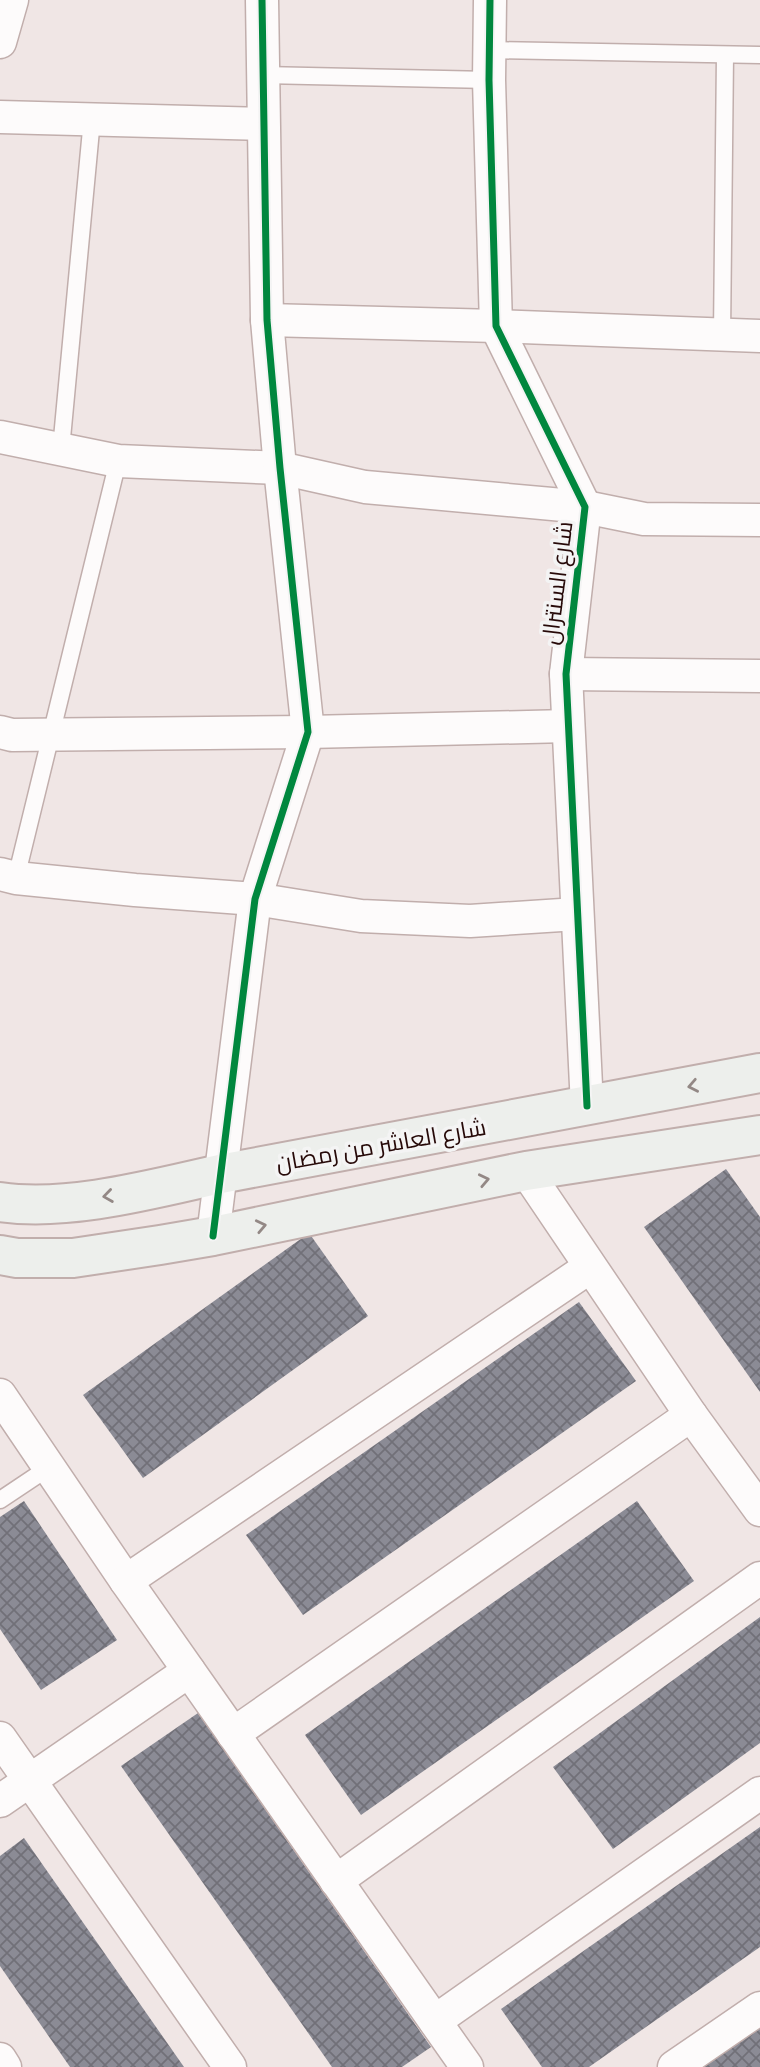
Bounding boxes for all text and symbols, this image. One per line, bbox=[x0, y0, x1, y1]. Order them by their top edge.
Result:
street label: شارع السنترال bbox=[536, 520, 580, 646]
one-way arrow bbox=[687, 1078, 699, 1093]
street label: شارع العاشر من رمضان bbox=[274, 1113, 489, 1179]
one-way arrow bbox=[478, 1174, 490, 1189]
one-way arrow bbox=[102, 1188, 114, 1203]
one-way arrow bbox=[255, 1220, 267, 1235]

